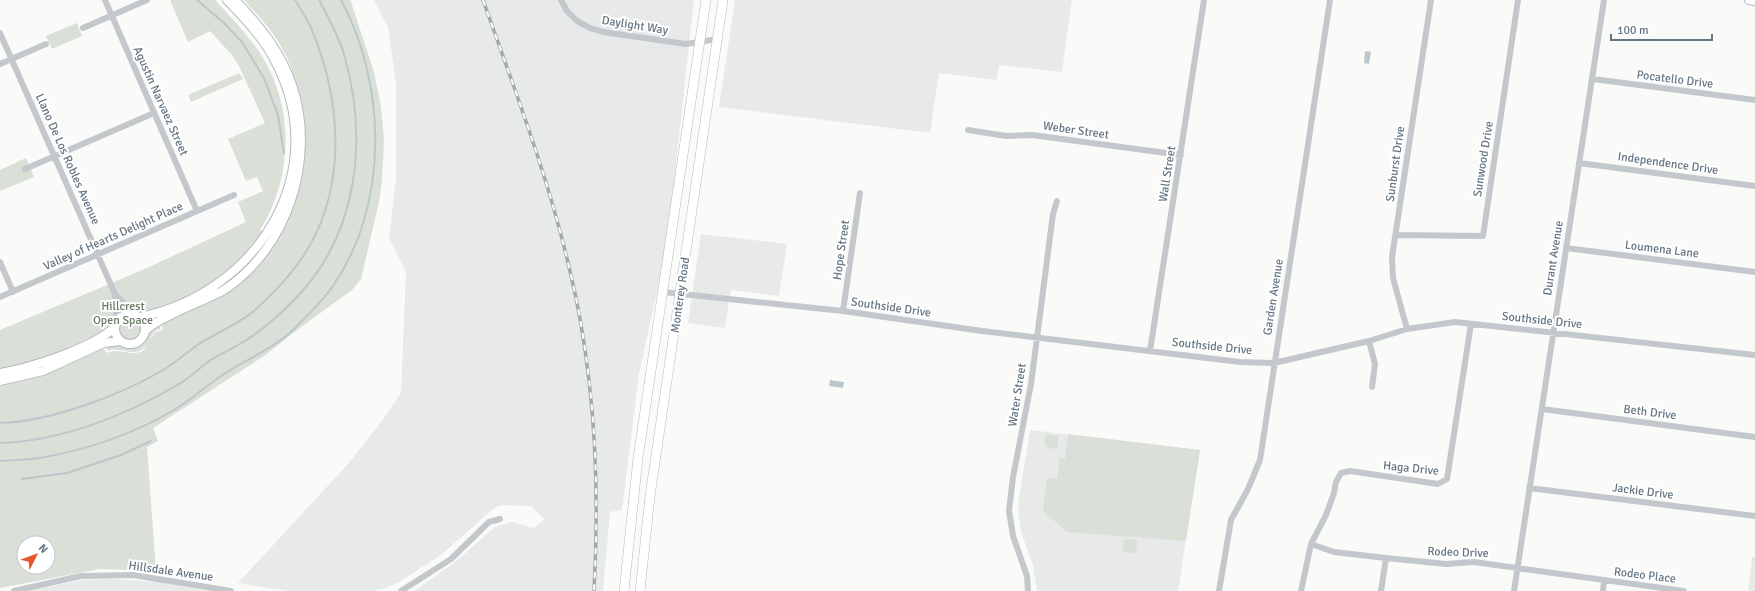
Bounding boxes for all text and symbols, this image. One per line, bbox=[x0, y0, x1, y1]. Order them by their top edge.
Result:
street label: Daylight Way bbox=[601, 13, 670, 38]
scale bar bbox=[1611, 16, 1712, 42]
text: 100 m bbox=[1617, 23, 1649, 38]
street label: Agustin Narvaez Street bbox=[130, 44, 191, 158]
street label: Pocatello Drive bbox=[1636, 67, 1714, 92]
street label: Llano De Los Robles Avenue bbox=[32, 91, 103, 227]
street label: Weber Street bbox=[1042, 118, 1110, 143]
street label: Sunwood Drive bbox=[1470, 120, 1497, 198]
street label: Sunburst Drive bbox=[1383, 125, 1408, 203]
street label: Wall Street bbox=[1156, 145, 1179, 203]
street label: Independence Drive bbox=[1617, 149, 1719, 178]
street label: Valley of Hearts Delight Place bbox=[41, 199, 185, 274]
street label: Hope Street bbox=[830, 219, 853, 281]
street label: Durant Avenue bbox=[1540, 220, 1567, 297]
street label: Loumena Lane bbox=[1624, 238, 1700, 261]
street label: Monterey Road bbox=[668, 256, 693, 334]
street label: Garden Avenue bbox=[1260, 258, 1287, 336]
street label: Southside Drive bbox=[850, 294, 932, 321]
park label: Hillcrest Open Space bbox=[93, 299, 153, 328]
street label: Southside Drive bbox=[1501, 309, 1583, 332]
street label: Southside Drive bbox=[1171, 335, 1253, 358]
street label: Water Street bbox=[1005, 362, 1030, 428]
street label: Beth Drive bbox=[1622, 402, 1677, 423]
street label: Haga Drive bbox=[1382, 458, 1440, 479]
street label: Jackie Drive bbox=[1612, 480, 1674, 503]
north arrow bbox=[16, 535, 56, 575]
text: N bbox=[36, 541, 50, 556]
street label: Rodeo Drive bbox=[1427, 544, 1489, 561]
street label: Hillsdale Avenue bbox=[128, 558, 214, 585]
street label: Rodeo Place bbox=[1613, 564, 1677, 587]

